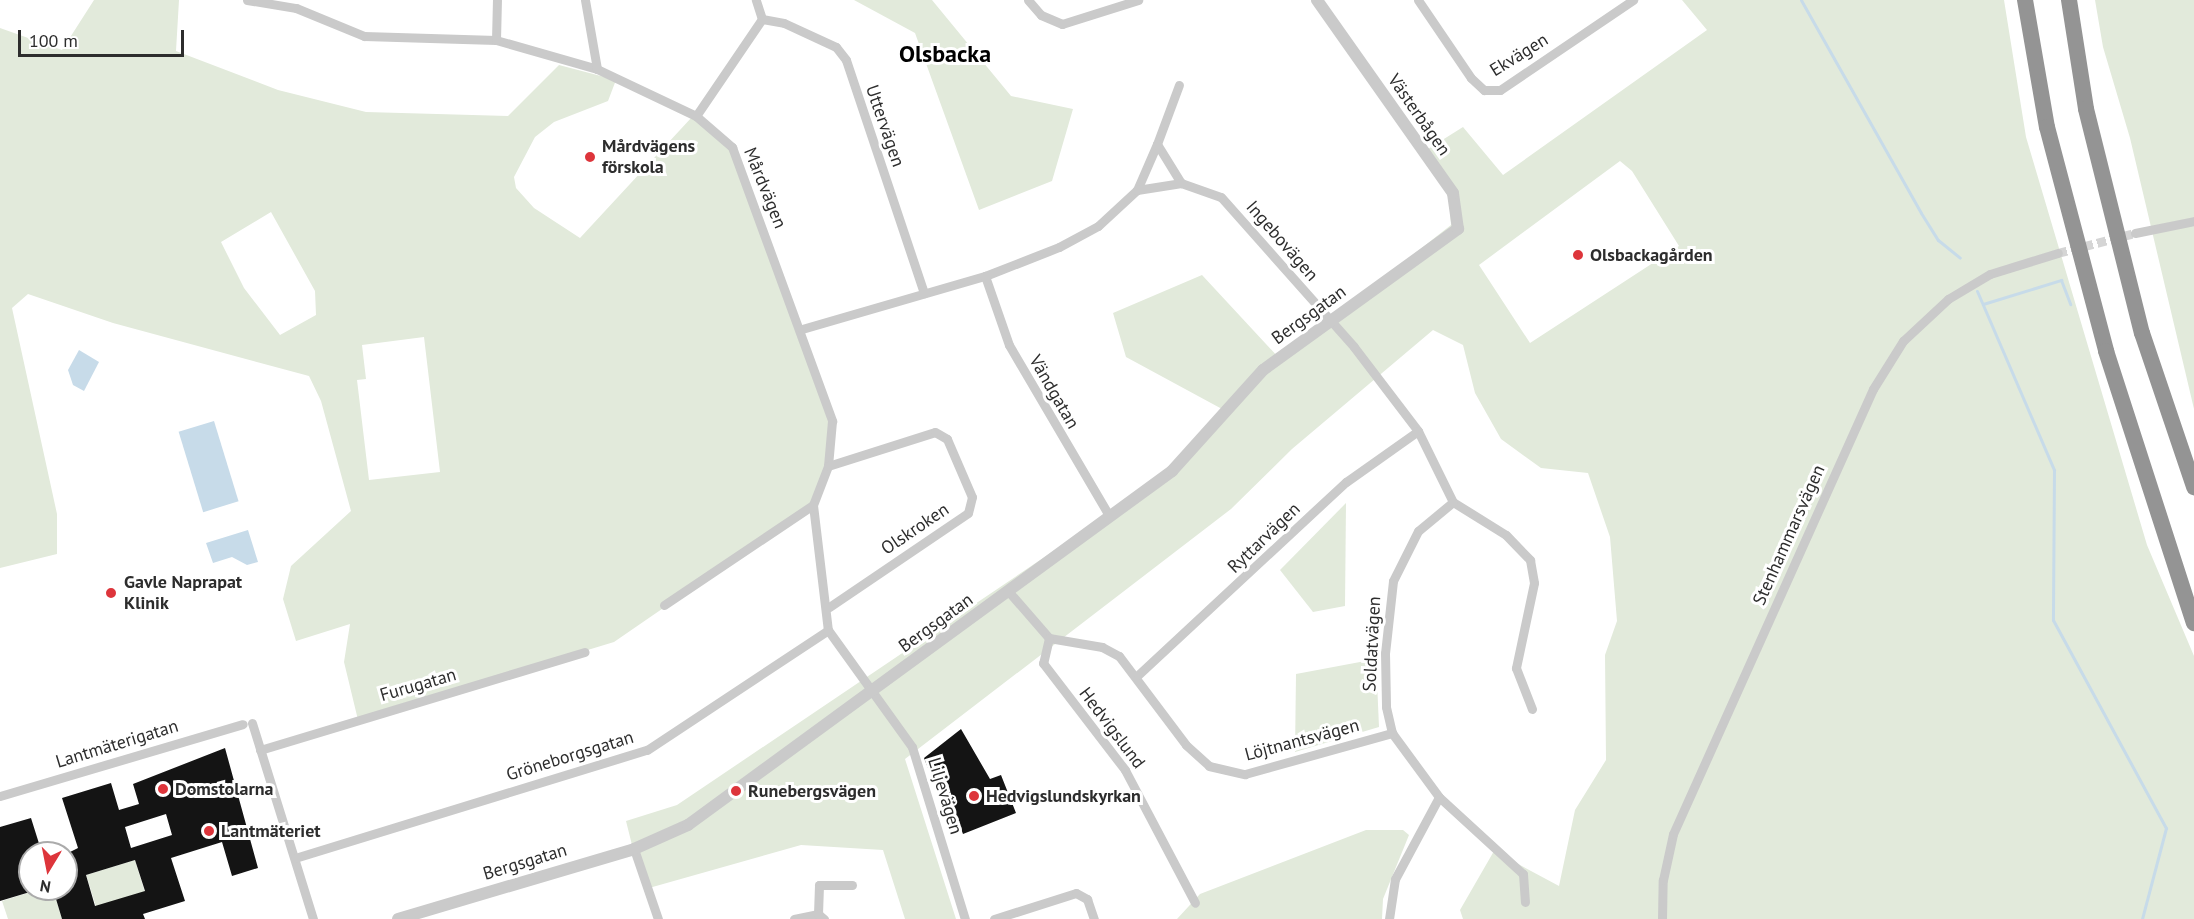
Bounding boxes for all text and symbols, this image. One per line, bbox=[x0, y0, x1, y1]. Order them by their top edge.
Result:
scale bar bbox=[21, 18, 188, 56]
text: 100 m bbox=[29, 29, 78, 52]
street label: Ekvägen bbox=[1486, 29, 1552, 81]
district label: Olsbacka bbox=[899, 40, 991, 68]
street label: Västerbågen bbox=[1383, 70, 1455, 160]
street label: Uttervägen bbox=[861, 82, 909, 170]
place label: Mårdvägens förskola bbox=[602, 136, 695, 178]
street label: Mårdvägen bbox=[739, 144, 791, 232]
marker: Mårdvägens förskola bbox=[583, 150, 597, 164]
street label: Ingebovägen bbox=[1241, 196, 1323, 286]
place label: Olsbackagården bbox=[1590, 244, 1713, 266]
marker: Olsbackagården bbox=[1571, 248, 1585, 262]
street label: Bergsgatan bbox=[1268, 281, 1350, 349]
street label: Vändgatan bbox=[1024, 351, 1084, 433]
street label: Stenhammarsvägen bbox=[1748, 461, 1830, 609]
street label: Ryttarvägen bbox=[1223, 498, 1305, 578]
street label: Olskroken bbox=[877, 499, 953, 559]
place label: Gavle Naprapat Klinik bbox=[124, 572, 242, 614]
marker: Gavle Naprapat Klinik bbox=[102, 584, 120, 602]
street label: Bergsgatan bbox=[895, 589, 977, 657]
street label: Soldatvägen bbox=[1359, 596, 1385, 692]
street label: Furugatan bbox=[377, 664, 459, 706]
street label: Hedvigslund bbox=[1074, 683, 1150, 773]
street label: Löjtnantsvägen bbox=[1243, 714, 1361, 766]
street label: Lantmäterigatan bbox=[53, 715, 181, 773]
street label: Gröneborgsgatan bbox=[504, 726, 636, 786]
street label: Liljevägen bbox=[923, 755, 967, 837]
place label: Domstolarna bbox=[175, 778, 274, 800]
place label: Runebergsvägen bbox=[748, 780, 876, 802]
marker: Domstolarna bbox=[156, 782, 170, 796]
marker: Runebergsvägen bbox=[729, 784, 743, 798]
place label: Hedvigslundskyrkan bbox=[986, 785, 1141, 807]
marker: Hedvigslundskyrkan bbox=[967, 789, 981, 803]
place label: Lantmäteriet bbox=[221, 820, 321, 842]
marker: Lantmäteriet bbox=[202, 824, 216, 838]
street label: Bergsgatan bbox=[480, 839, 570, 885]
north arrow bbox=[18, 841, 78, 901]
text: N bbox=[38, 876, 52, 898]

